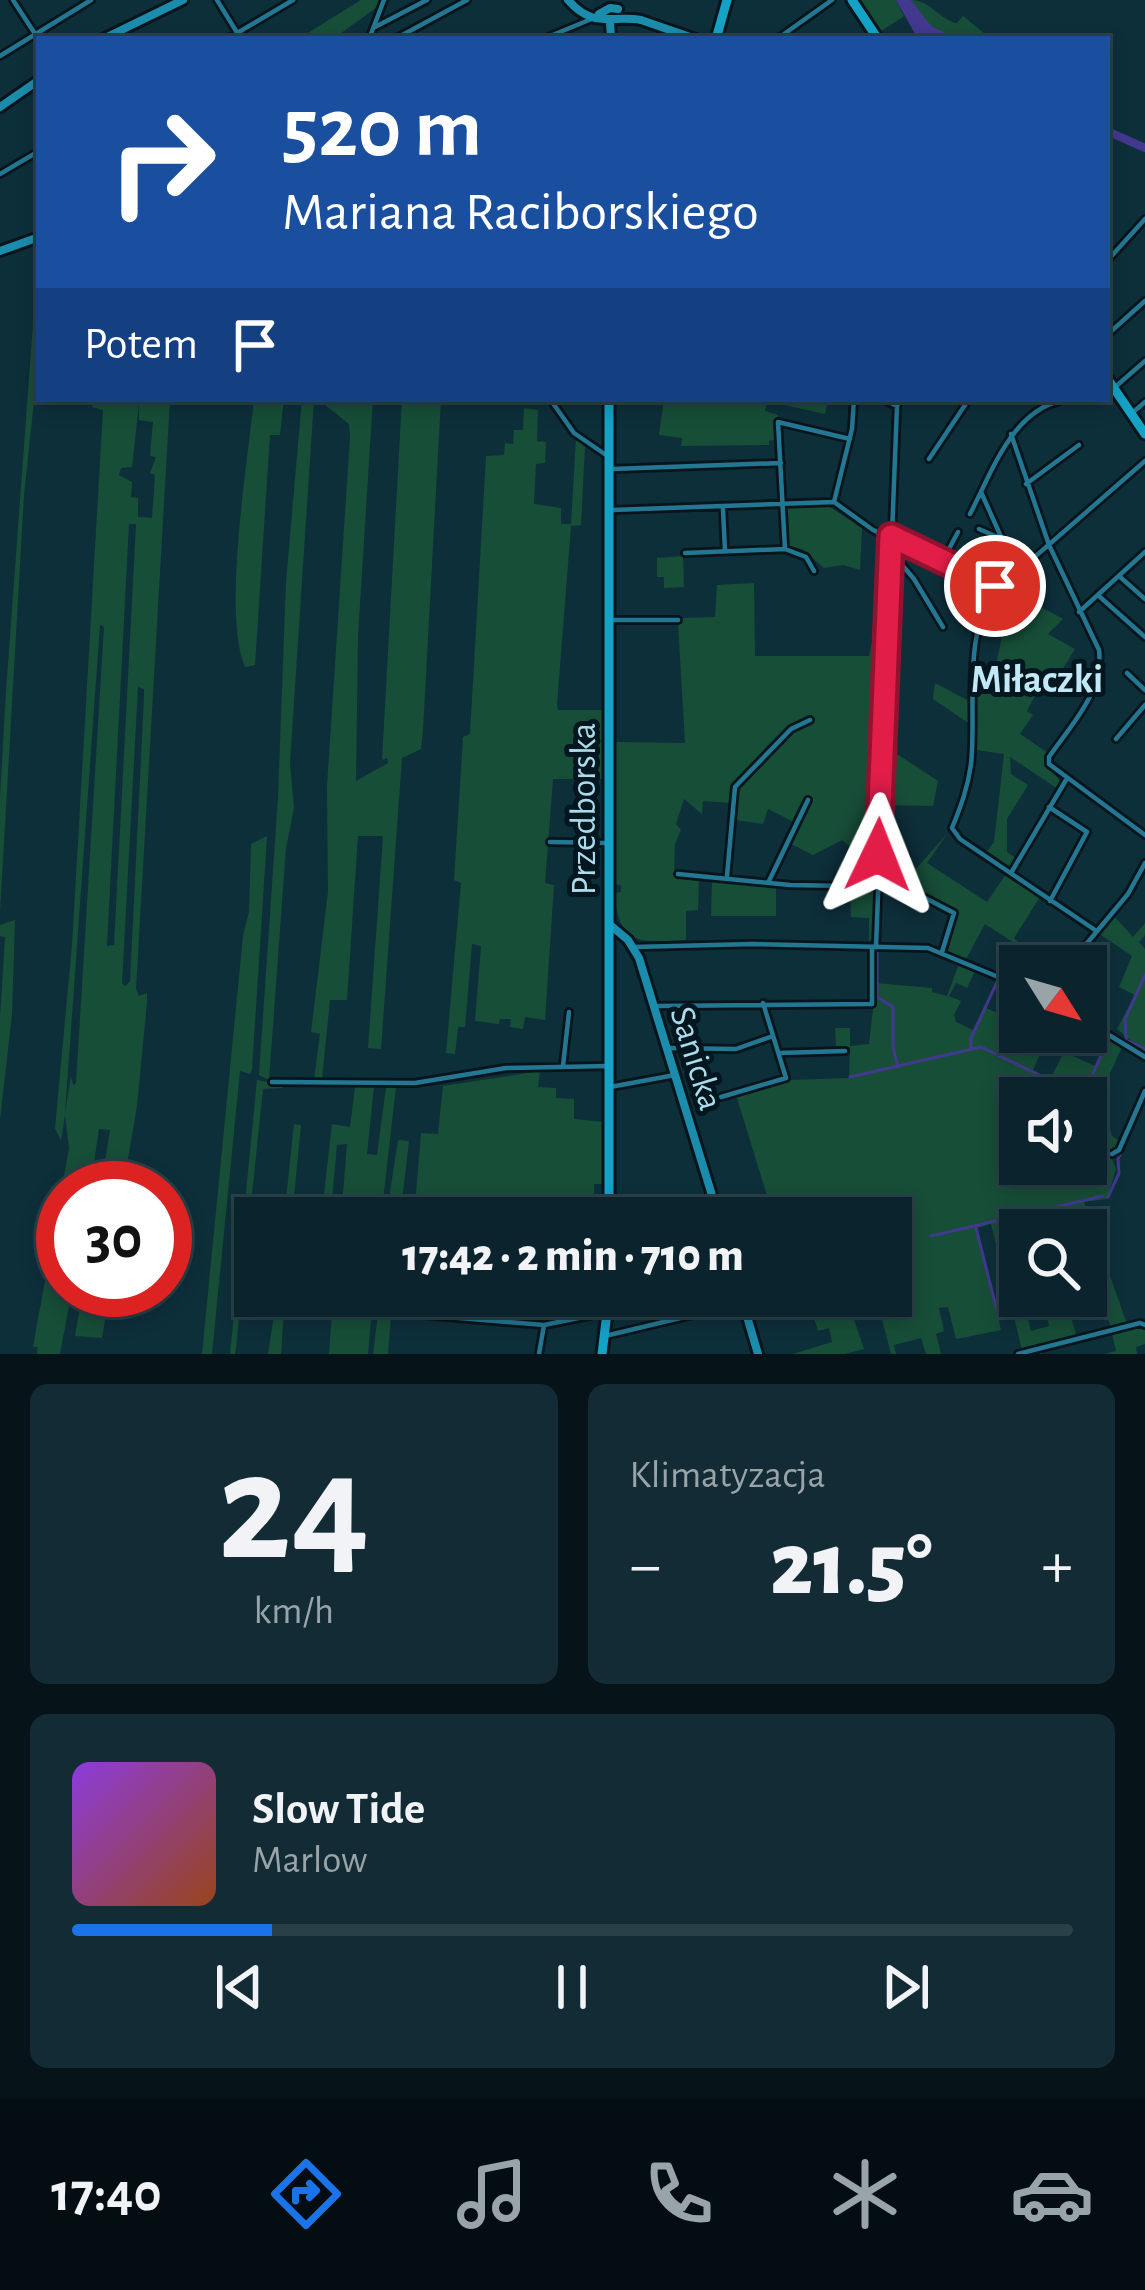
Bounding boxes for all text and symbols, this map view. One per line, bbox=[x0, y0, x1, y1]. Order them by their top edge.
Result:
icon: right bbox=[84, 84, 240, 240]
text: 520 m bbox=[282, 88, 482, 172]
text: Mariana Raciborskiego bbox=[282, 186, 759, 240]
icon: arrive bbox=[222, 312, 288, 378]
text: Potem bbox=[84, 322, 198, 367]
pin bbox=[944, 535, 1046, 637]
icon: arrive bbox=[962, 553, 1028, 619]
district label: Miłaczki bbox=[971, 661, 1103, 700]
street label: Przedborska bbox=[566, 723, 602, 895]
position arrow bbox=[815, 792, 941, 918]
north arrow bbox=[999, 945, 1107, 1053]
map controls bbox=[999, 945, 1107, 1317]
street label: Sanicka bbox=[663, 1003, 729, 1115]
button: sound bbox=[999, 1077, 1107, 1185]
speed limit sign: 30 bbox=[36, 1161, 192, 1317]
button: search bbox=[999, 1209, 1107, 1317]
text: 17:42 · 2 min · 710 m bbox=[402, 1234, 744, 1279]
text: 24 bbox=[218, 1432, 370, 1588]
text: Klimatyzacja bbox=[630, 1456, 826, 1495]
text: 21.5° bbox=[770, 1521, 932, 1611]
text: − bbox=[630, 1533, 661, 1599]
text: + bbox=[1041, 1533, 1073, 1599]
text: km/h bbox=[254, 1592, 334, 1631]
text: Slow Tide bbox=[252, 1787, 425, 1832]
text: Marlow bbox=[252, 1841, 367, 1880]
icon: previous bbox=[206, 1954, 272, 2020]
icon: pause bbox=[539, 1954, 605, 2020]
icon: next bbox=[873, 1954, 939, 2020]
icon: directions bbox=[264, 2152, 348, 2236]
icon: music bbox=[450, 2152, 534, 2236]
icon: phone bbox=[637, 2152, 721, 2236]
icon: climate bbox=[823, 2152, 907, 2236]
icon: car bbox=[1010, 2152, 1094, 2236]
text: 17:40 bbox=[51, 2167, 162, 2221]

